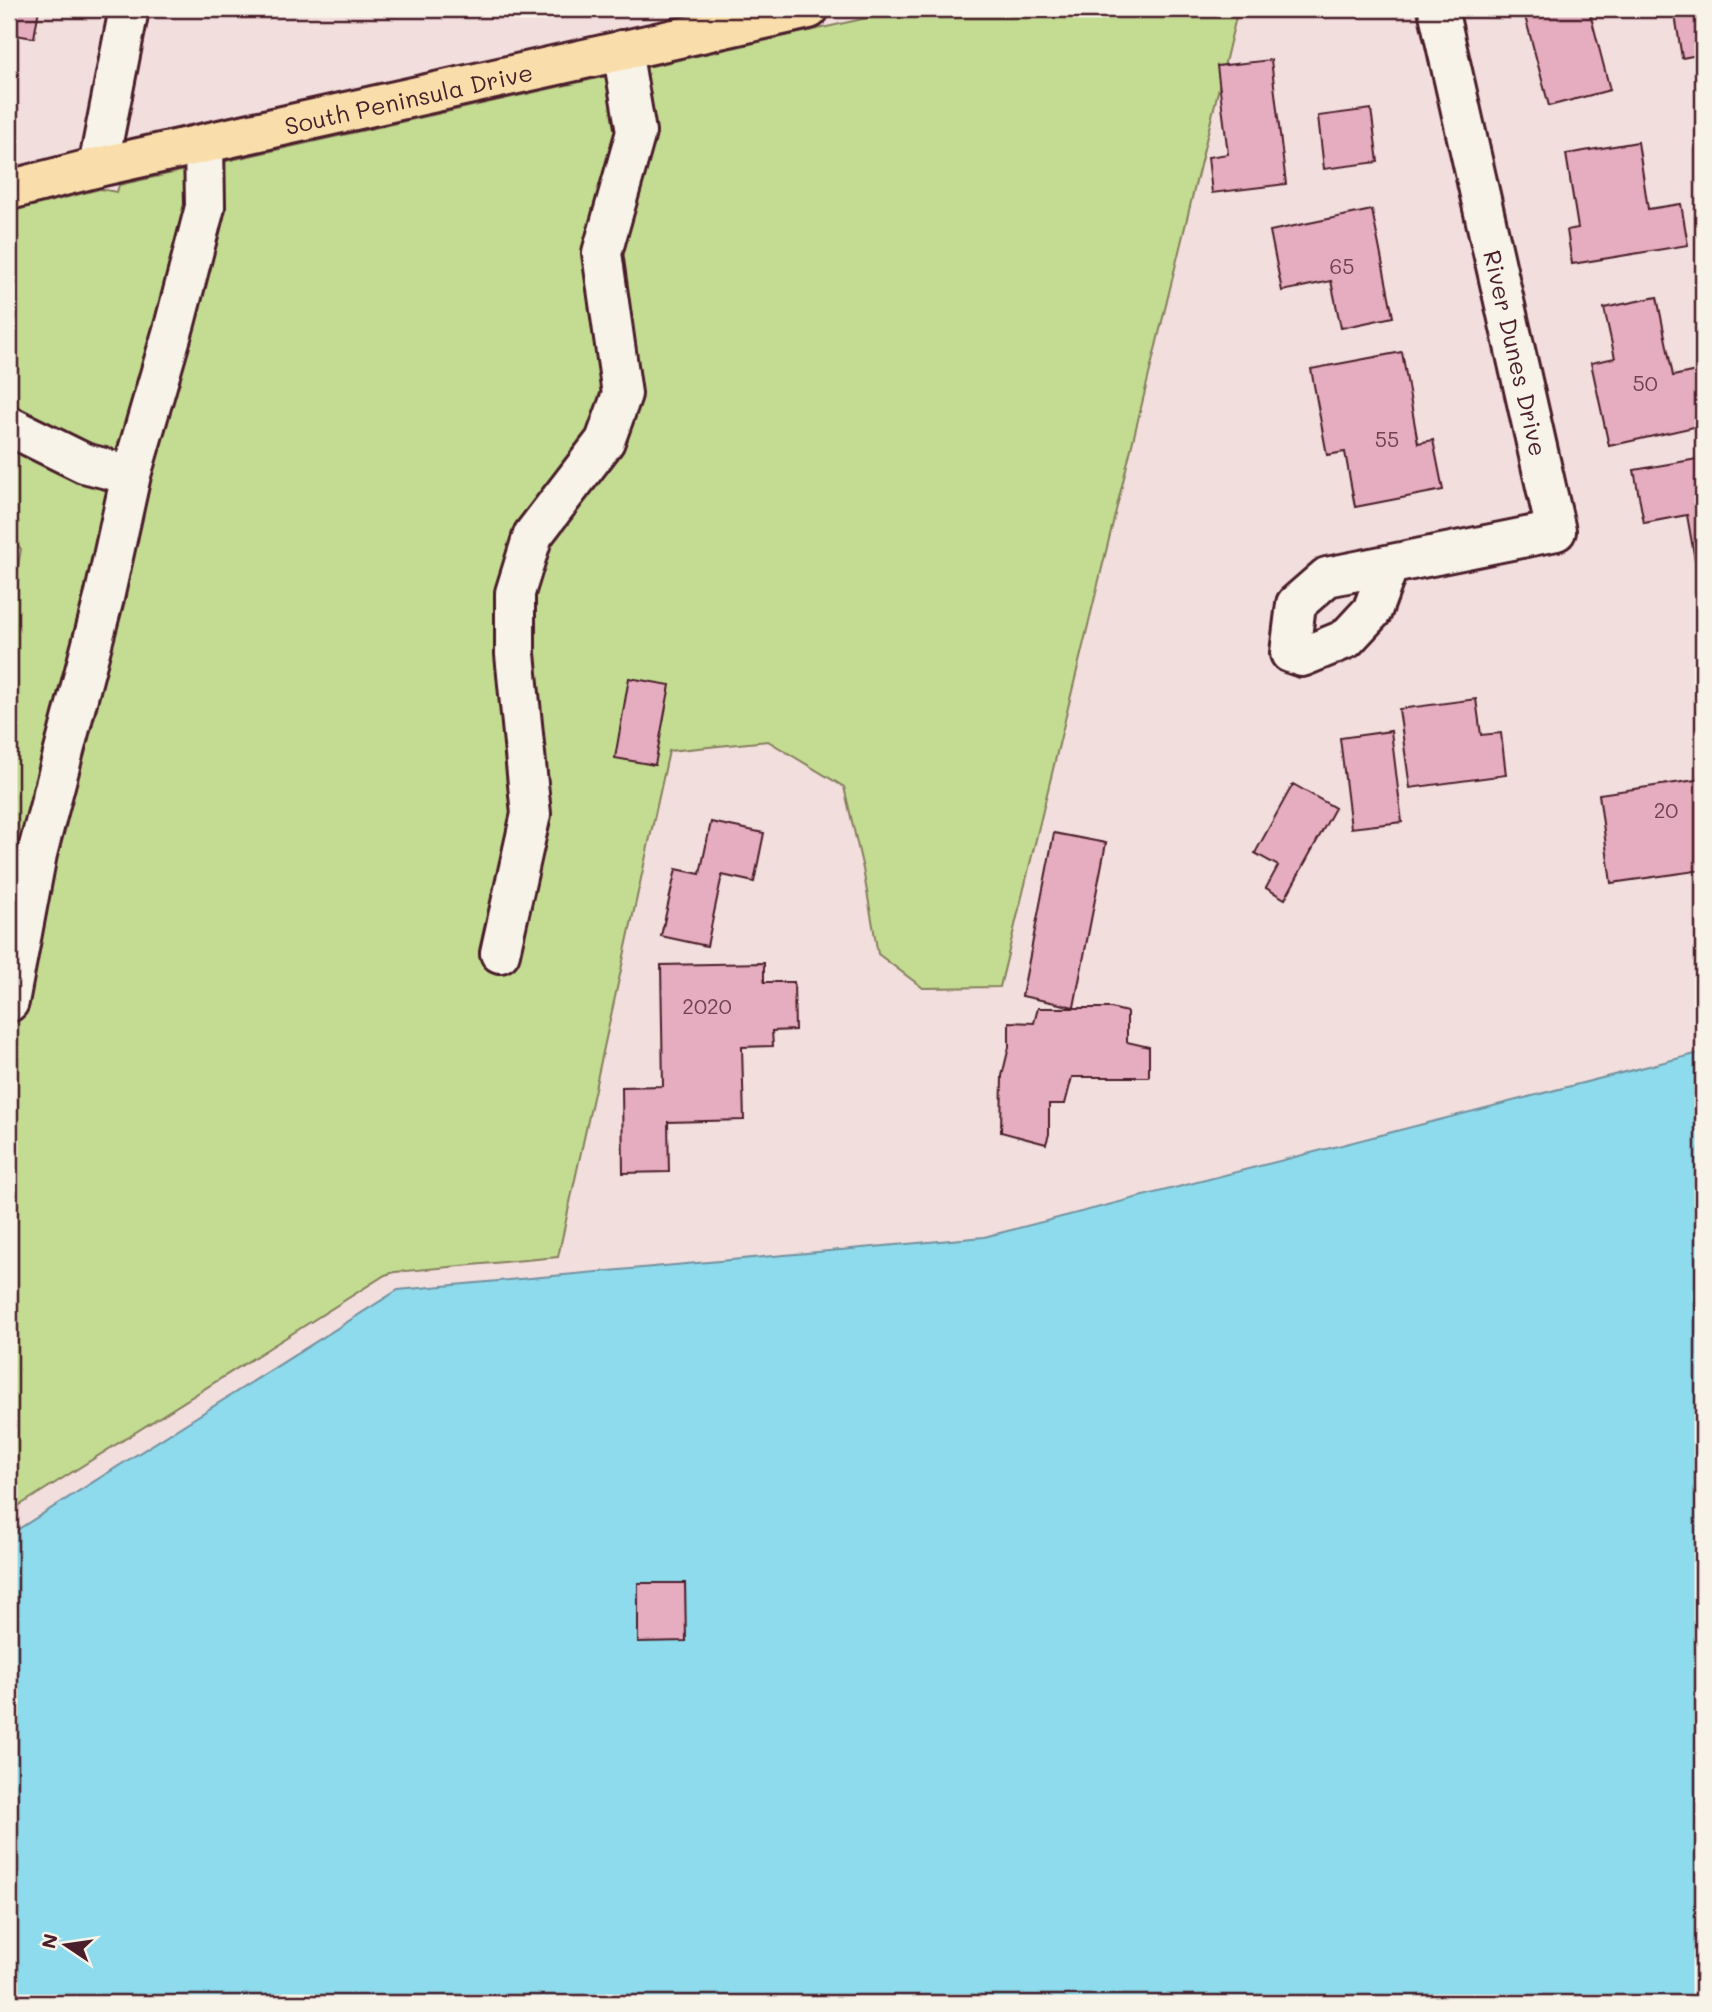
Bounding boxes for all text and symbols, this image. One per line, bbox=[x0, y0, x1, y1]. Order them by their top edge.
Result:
street label: South Peninsula Drive bbox=[282, 55, 535, 141]
street label: River Dunes Drive bbox=[1477, 247, 1555, 459]
house number: 65 bbox=[1330, 252, 1354, 279]
house number: 50 bbox=[1632, 369, 1658, 396]
house number: 55 bbox=[1375, 425, 1399, 452]
house number: 20 bbox=[1654, 796, 1678, 823]
house number: 2020 bbox=[682, 992, 732, 1019]
north arrow bbox=[32, 1910, 102, 1980]
text: N bbox=[35, 1931, 63, 1951]

